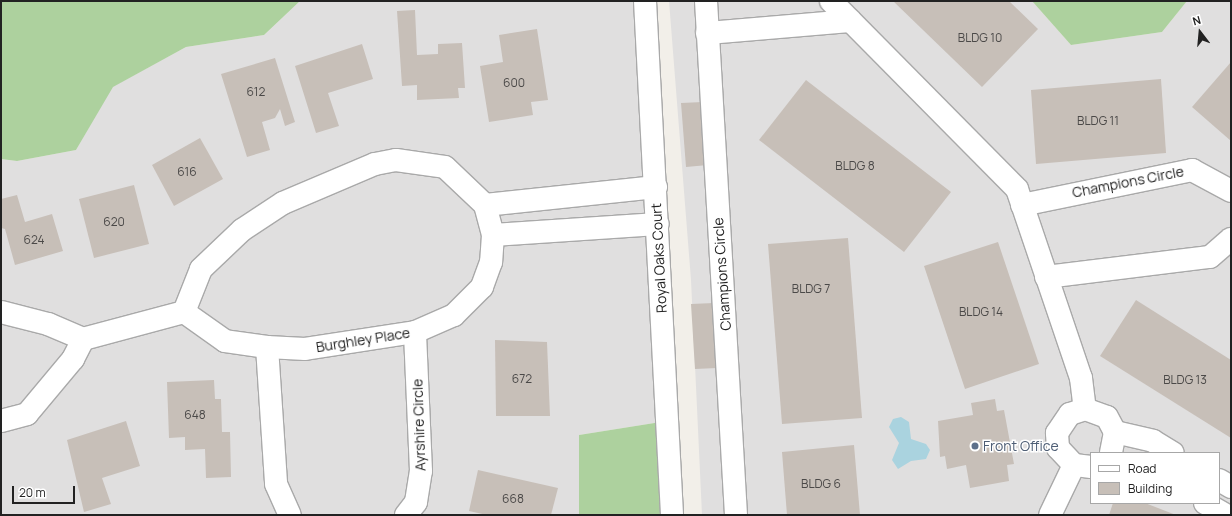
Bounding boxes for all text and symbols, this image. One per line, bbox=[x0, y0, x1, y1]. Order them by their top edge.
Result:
north arrow bbox=[1180, 12, 1220, 52]
text: N bbox=[1191, 12, 1202, 28]
house number: BLDG 10 bbox=[958, 31, 1002, 45]
house number: 600 bbox=[503, 76, 525, 90]
house number: 612 bbox=[247, 85, 265, 99]
house number: BLDG 11 bbox=[1077, 114, 1119, 128]
house number: BLDG 8 bbox=[835, 159, 875, 173]
street label: Champions Circle bbox=[1071, 163, 1185, 201]
house number: 616 bbox=[177, 165, 197, 179]
street label: Royal Oaks Court bbox=[648, 203, 670, 313]
house number: 620 bbox=[103, 215, 125, 229]
street label: Champions Circle bbox=[710, 217, 734, 331]
house number: 624 bbox=[23, 233, 45, 247]
house number: BLDG 7 bbox=[792, 282, 830, 296]
house number: BLDG 14 bbox=[959, 305, 1003, 319]
street label: Burghley Place bbox=[315, 324, 411, 356]
house number: 672 bbox=[512, 372, 532, 386]
house number: BLDG 13 bbox=[1163, 373, 1207, 387]
street label: Ayrshire Circle bbox=[409, 379, 429, 471]
house number: 648 bbox=[184, 408, 206, 422]
place label: Front Office bbox=[983, 438, 1059, 454]
marker: Front Office bbox=[970, 441, 980, 451]
legend bbox=[1090, 452, 1220, 504]
text: Road bbox=[1128, 460, 1156, 477]
house number: BLDG 6 bbox=[801, 477, 841, 491]
scale bar bbox=[14, 478, 77, 504]
text: Building bbox=[1128, 480, 1172, 497]
text: 20 m bbox=[19, 484, 46, 501]
house number: 668 bbox=[502, 492, 524, 506]

